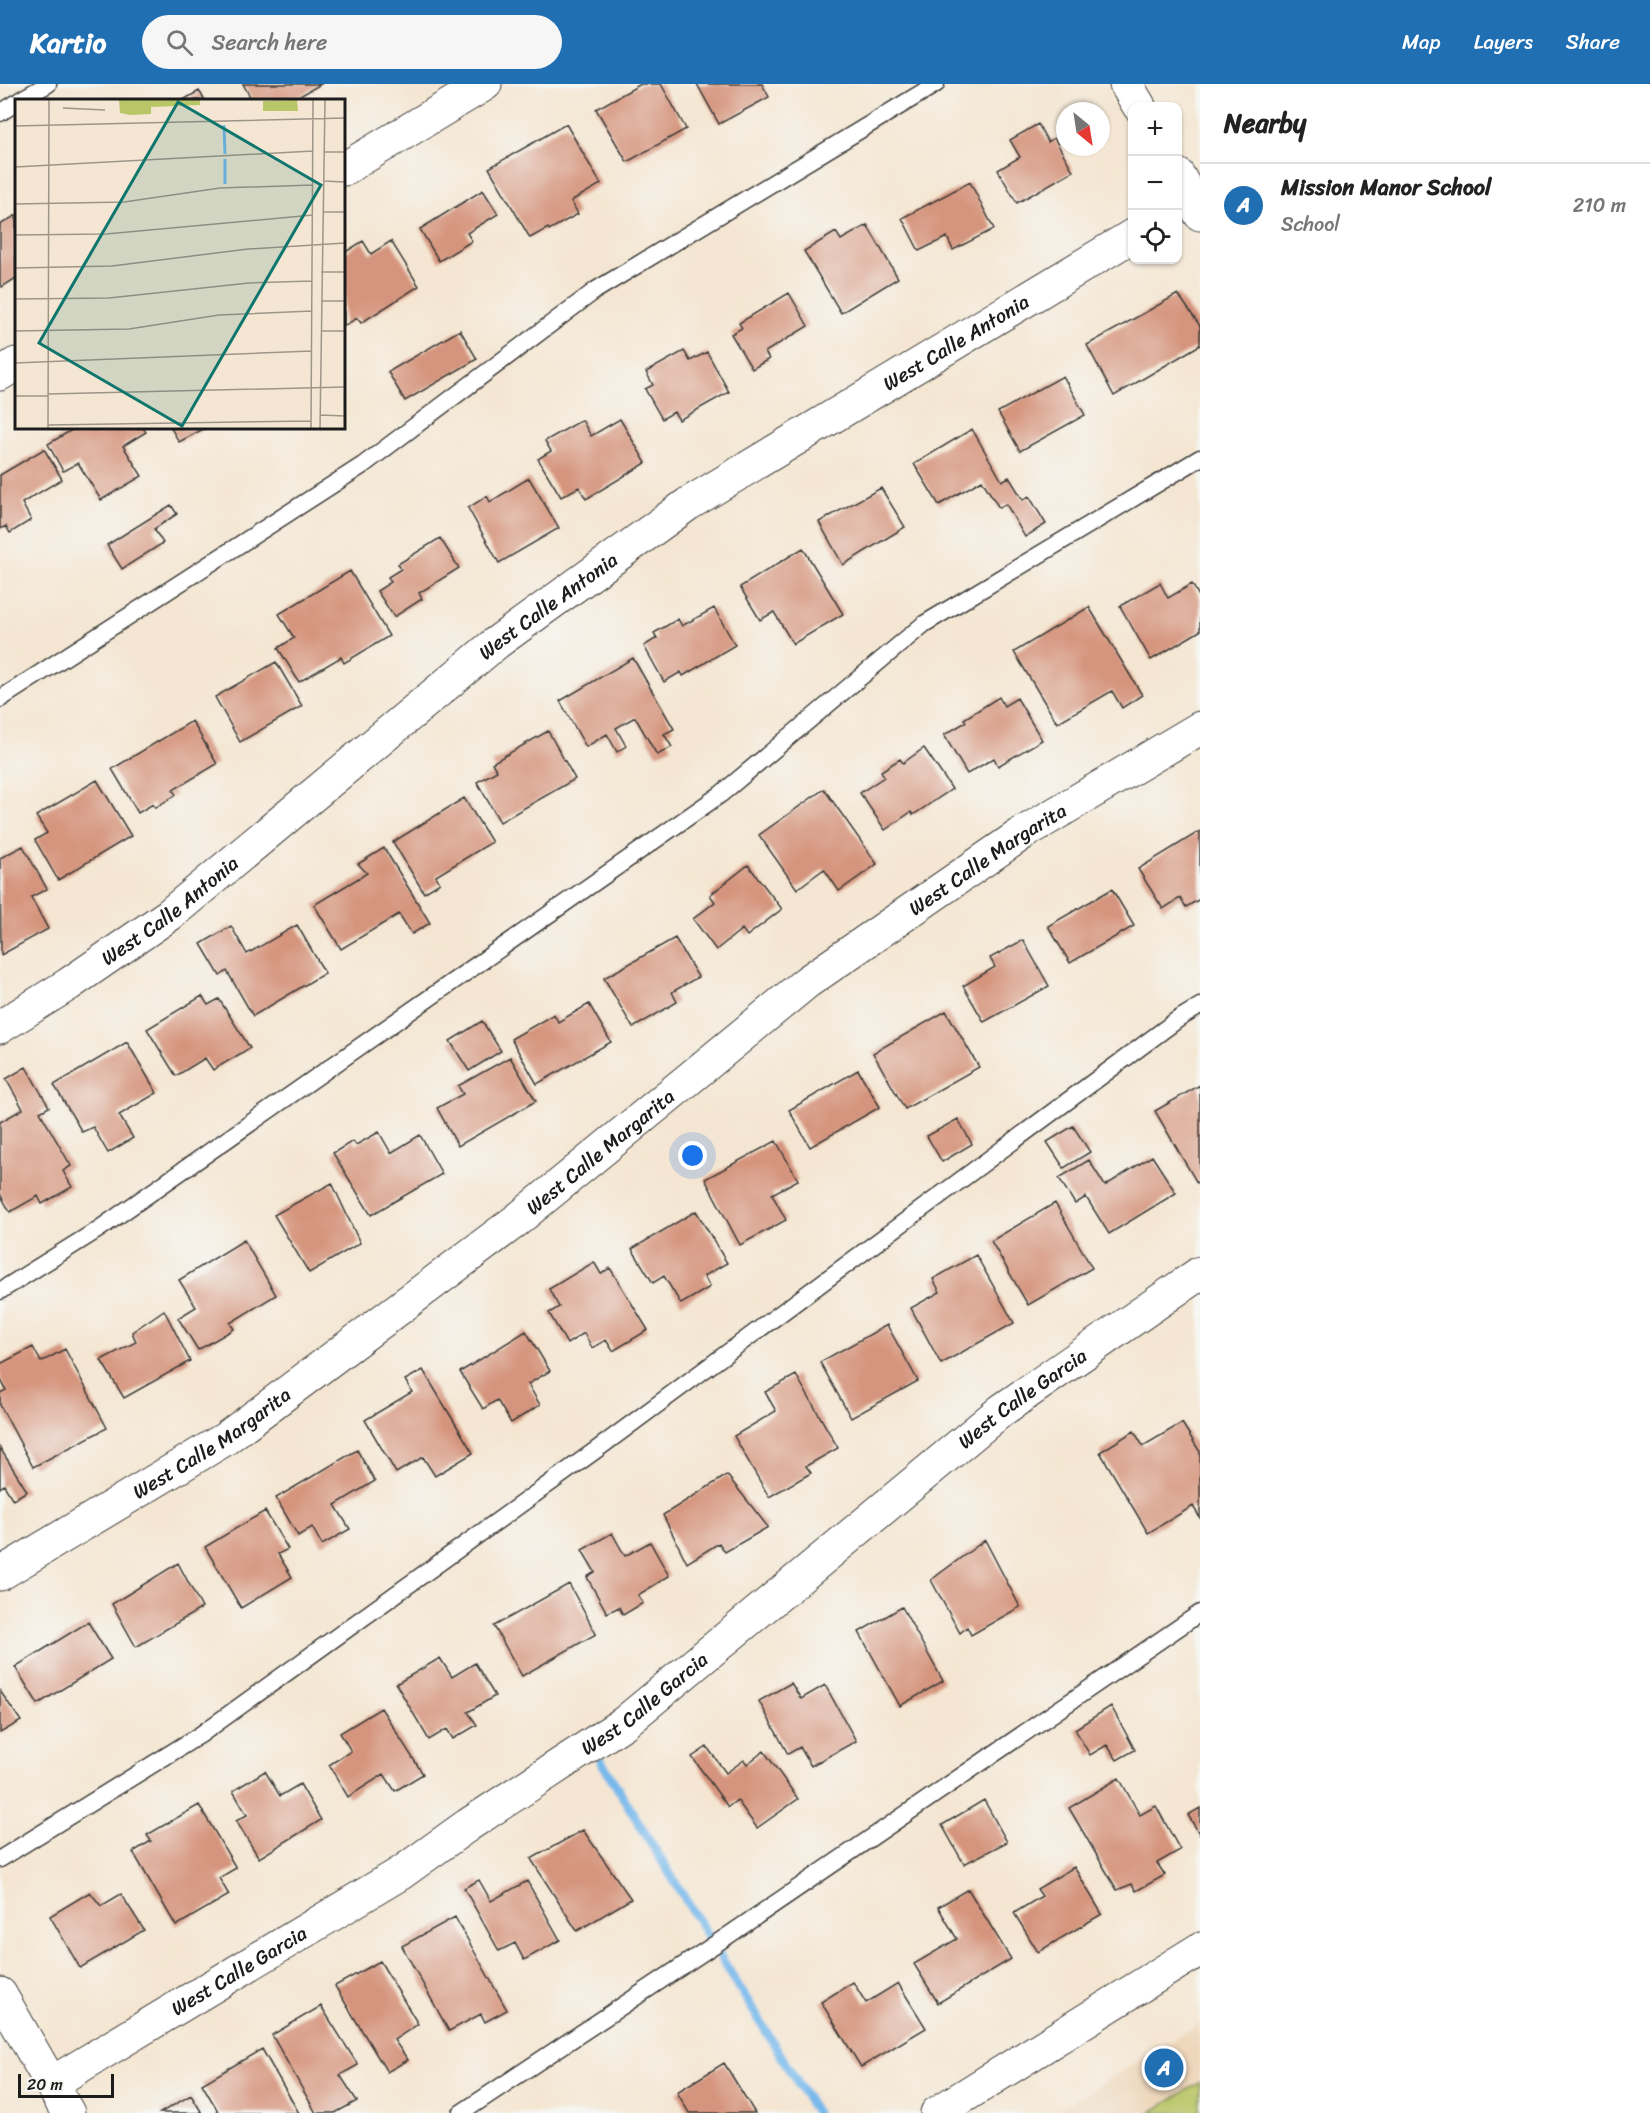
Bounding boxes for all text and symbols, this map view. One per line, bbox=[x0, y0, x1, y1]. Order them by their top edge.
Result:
search box bbox=[142, 15, 562, 69]
text: Kartio bbox=[30, 18, 106, 67]
text: Search here bbox=[211, 23, 327, 62]
text: Map bbox=[1402, 23, 1441, 61]
text: Layers bbox=[1474, 23, 1533, 61]
text: Share bbox=[1566, 23, 1620, 61]
icon: search bbox=[163, 26, 196, 59]
inset map bbox=[15, 99, 345, 429]
text: Nearby bbox=[1224, 100, 1306, 146]
north arrow bbox=[1056, 102, 1110, 156]
map controls bbox=[1128, 102, 1182, 264]
button: + bbox=[1128, 102, 1182, 156]
button: − bbox=[1128, 156, 1182, 210]
text: Mission Manor School bbox=[1281, 168, 1491, 207]
text: A bbox=[1237, 188, 1250, 223]
text: 210 m bbox=[1573, 188, 1626, 223]
text: School bbox=[1281, 207, 1340, 242]
button: locate bbox=[1128, 210, 1182, 264]
street label: West Calle Antonia bbox=[876, 285, 1036, 401]
street label: West Calle Antonia bbox=[470, 543, 626, 669]
street label: West Calle Margarita bbox=[901, 794, 1074, 925]
street label: West Calle Antonia bbox=[94, 847, 247, 975]
street label: West Calle Margarita bbox=[518, 1080, 683, 1224]
your location bbox=[678, 1141, 707, 1170]
street label: West Calle Garcia bbox=[950, 1339, 1095, 1458]
street label: West Calle Margarita bbox=[126, 1378, 299, 1509]
street label: West Calle Garcia bbox=[574, 1643, 716, 1765]
street label: West Calle Garcia bbox=[164, 1916, 314, 2026]
pin: A bbox=[1144, 2046, 1184, 2090]
text: 20 m bbox=[27, 2070, 63, 2099]
scale bar bbox=[18, 2071, 114, 2098]

